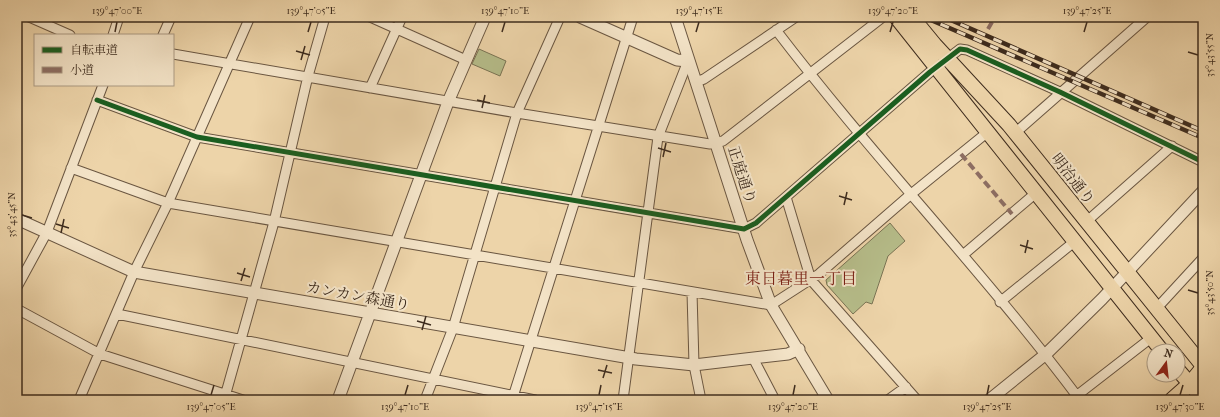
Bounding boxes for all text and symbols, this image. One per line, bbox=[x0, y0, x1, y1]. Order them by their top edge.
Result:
text: 139°47'00"E bbox=[92, 5, 142, 17]
text: 139°47'05"E bbox=[287, 5, 335, 17]
text: 139°47'10"E bbox=[481, 5, 529, 17]
text: 139°47'15"E bbox=[676, 5, 723, 17]
text: 139°47'20"E bbox=[868, 5, 918, 17]
text: 139°47'25"E bbox=[1063, 5, 1111, 17]
text: 35°43'55"N bbox=[1204, 32, 1216, 77]
legend bbox=[34, 34, 174, 86]
text: 自転車道 bbox=[70, 43, 118, 57]
text: 小道 bbox=[70, 63, 94, 77]
street label: 正庭通り bbox=[724, 144, 760, 206]
street label: 明治通り bbox=[1047, 150, 1099, 208]
text: 35°43'45"N bbox=[6, 192, 18, 238]
district label: 東日暮里一丁目 bbox=[745, 269, 857, 288]
text: 35°43'50"N bbox=[1204, 270, 1216, 316]
street label: カンカン森通り bbox=[305, 278, 411, 314]
north arrow bbox=[1146, 343, 1186, 383]
text: N bbox=[1163, 346, 1175, 361]
text: 139°47'05"E bbox=[187, 401, 235, 413]
text: 139°47'10"E bbox=[381, 401, 429, 413]
text: 139°47'15"E bbox=[576, 401, 623, 413]
text: 139°47'20"E bbox=[768, 401, 818, 413]
text: 139°47'25"E bbox=[963, 401, 1011, 413]
text: 139°47'30"E bbox=[1156, 401, 1204, 413]

